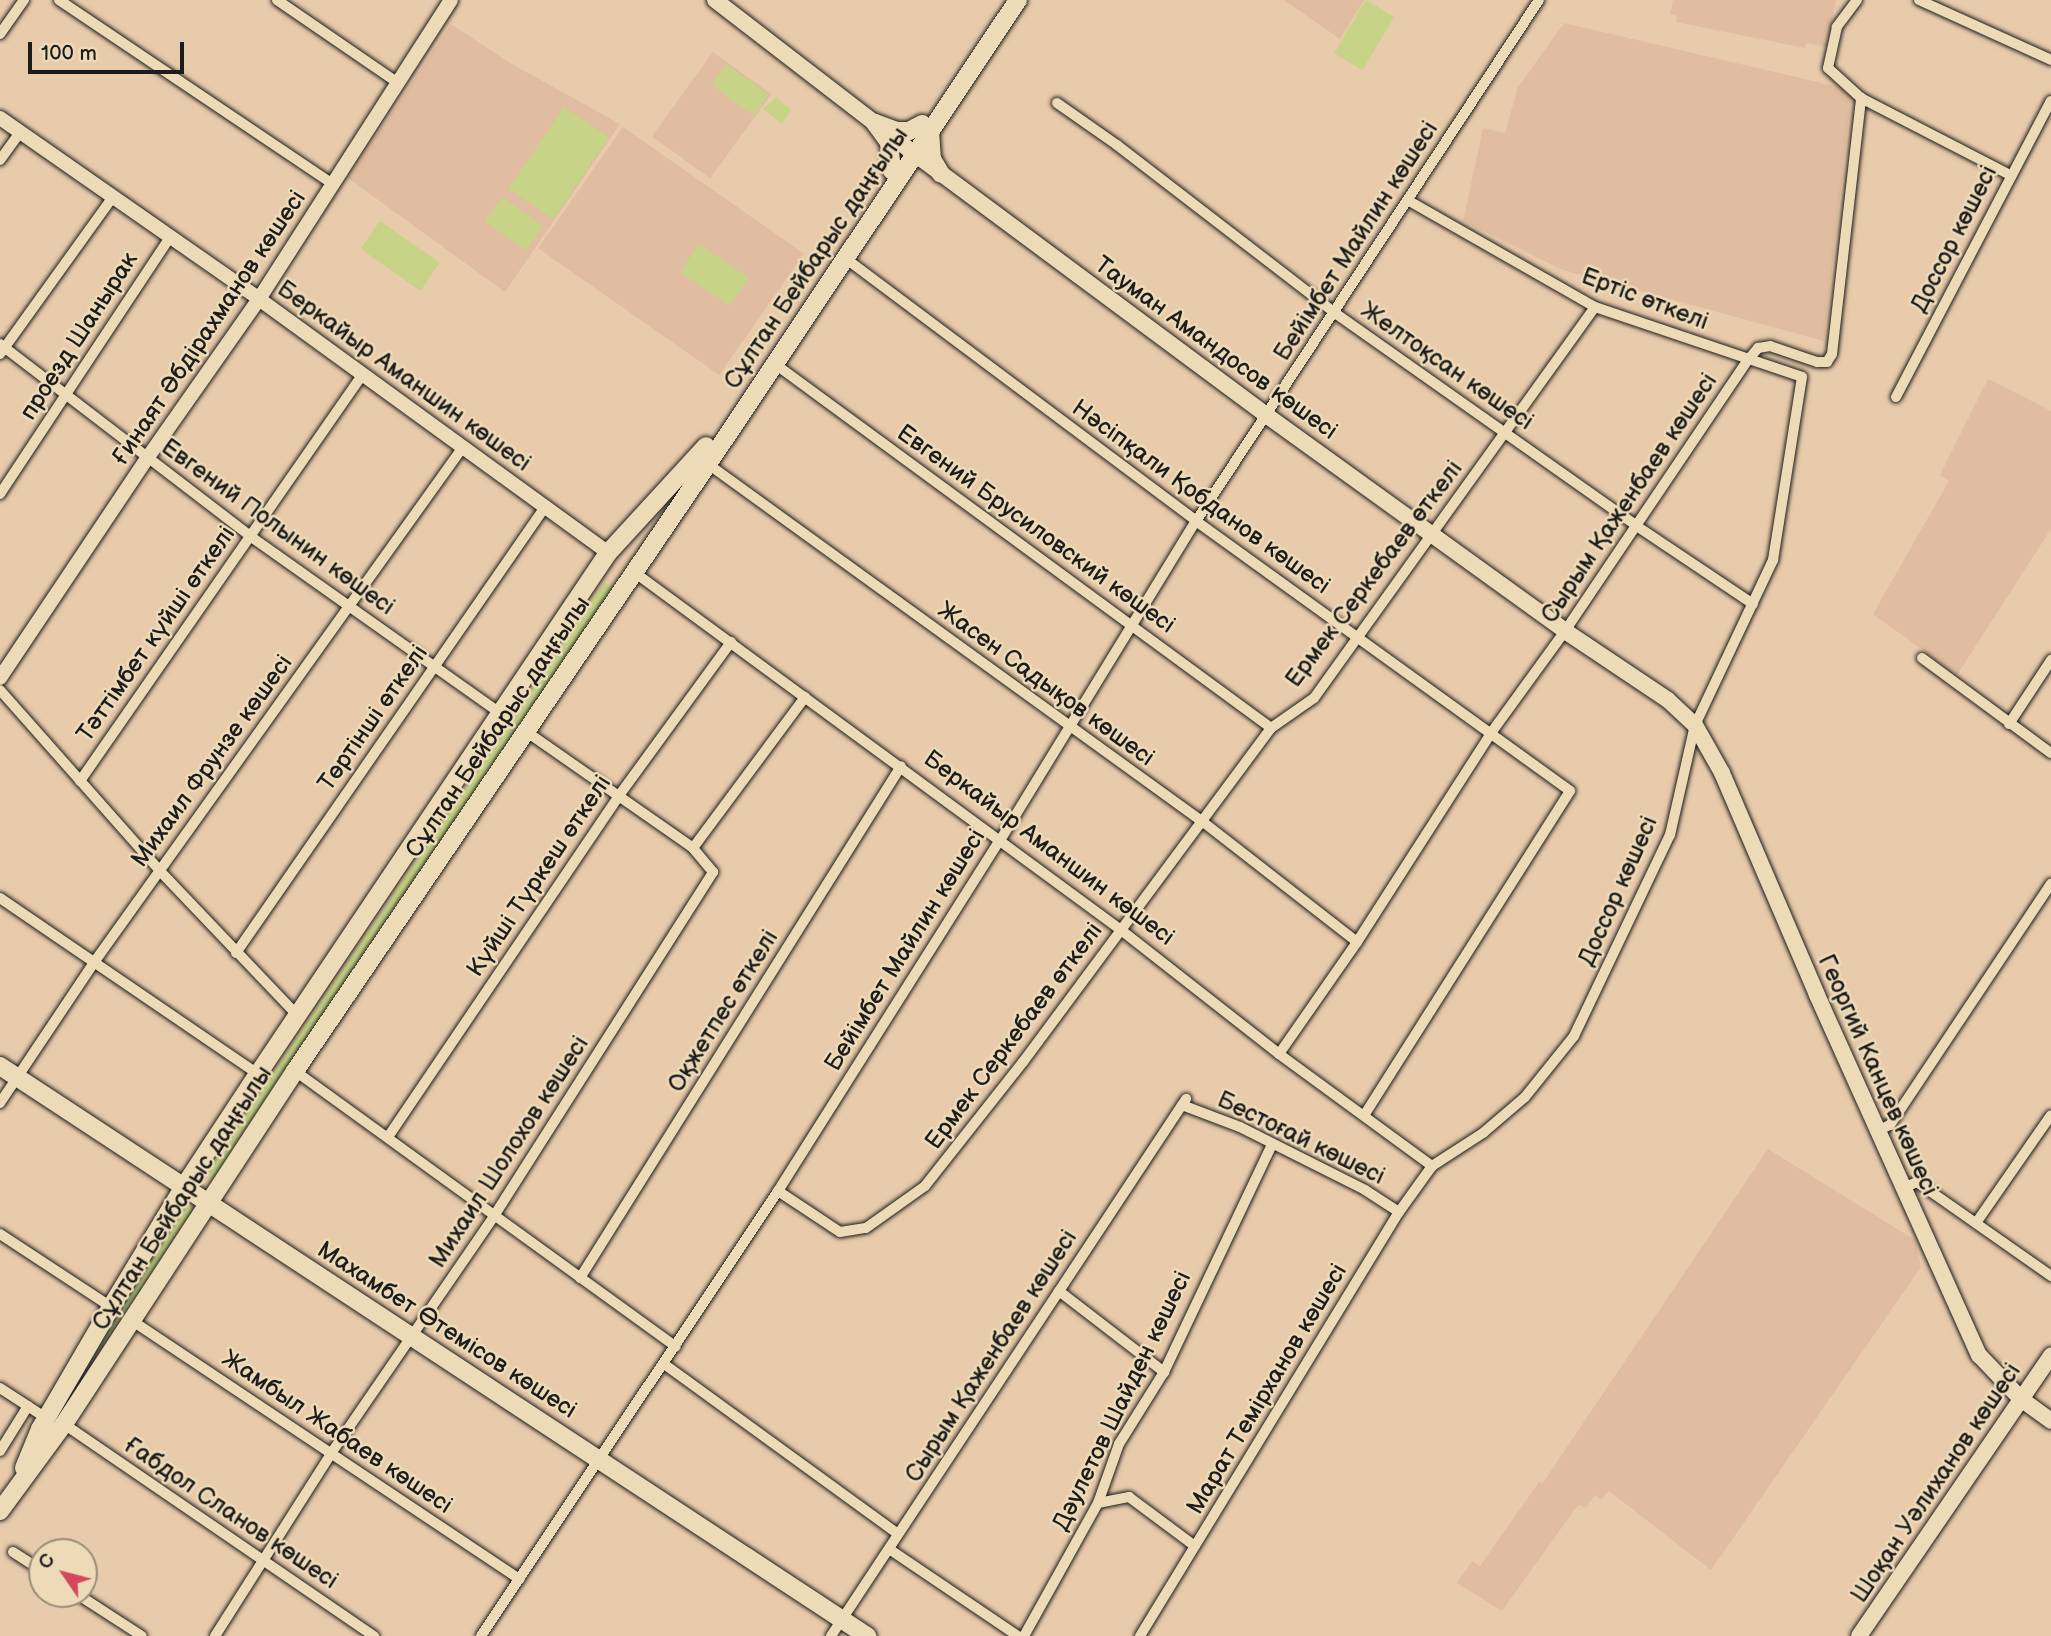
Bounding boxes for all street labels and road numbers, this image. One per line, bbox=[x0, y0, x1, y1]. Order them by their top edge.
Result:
street label: Бейімбет Майлин көшесі bbox=[1268, 116, 1444, 366]
street label: Сұлтан Бейбарыс даңғылы bbox=[718, 122, 914, 394]
street label: Доссор көшесі bbox=[1905, 161, 2003, 317]
street label: Ғинаят Әбдірахманов көшесі bbox=[106, 185, 312, 471]
street label: проезд Шанырак bbox=[14, 247, 144, 425]
street label: Тауман Амандосов көшесі bbox=[1089, 250, 1343, 446]
street label: Ертіс өткелі bbox=[1577, 262, 1713, 336]
street label: Беркайыр Аманшин көшесі bbox=[272, 274, 536, 478]
street label: Желтоқсан көшесі bbox=[1355, 296, 1539, 436]
street label: Сырым Қаженбаев көшесі bbox=[1535, 368, 1723, 628]
street label: Нәсіпқали Қобданов көшесі bbox=[1066, 394, 1336, 600]
street label: Евгений Брусиловский көшесі bbox=[891, 418, 1181, 640]
street label: Евгений Полынин көшесі bbox=[156, 433, 400, 621]
street label: Ермек Серкебаев өткелі bbox=[1279, 455, 1469, 693]
street label: Тәттімбет күйші өткелі bbox=[71, 521, 241, 747]
street label: Сұлтан Бейбарыс даңғылы bbox=[400, 591, 596, 863]
street label: Жасен Садықов көшесі bbox=[932, 596, 1160, 772]
street label: Төртінші өткелі bbox=[312, 639, 434, 797]
street label: Михаил Фрунзе көшесі bbox=[125, 649, 299, 873]
street label: Беркайыр Аманшин көшесі bbox=[918, 744, 1180, 952]
street label: Күйші Түркеш өткелі bbox=[461, 770, 617, 982]
street label: Доссор көшесі bbox=[1572, 812, 1664, 970]
street label: Бейімбет Майлин көшесі bbox=[819, 824, 991, 1076]
street label: Ермек Серкебаев өткелі bbox=[919, 917, 1109, 1155]
street label: Оқжетпес өткелі bbox=[662, 925, 784, 1097]
street label: Георгий Канцев көшесі bbox=[1812, 950, 1944, 1200]
street label: Михаил Шолохов көшесі bbox=[423, 1031, 595, 1273]
street label: Сұлтан Бейбарыс даңғылы bbox=[86, 1061, 278, 1335]
street label: Бестоғай көшесі bbox=[1213, 1085, 1389, 1191]
street label: Сырым Қаженбаев көшесі bbox=[899, 1225, 1083, 1487]
street label: Махамбет Өтемісов көшесі bbox=[312, 1235, 582, 1425]
street label: Марат Темірханов көшесі bbox=[1181, 1259, 1353, 1519]
street label: Дәулетов Шайден көшесі bbox=[1047, 1267, 1197, 1535]
street label: Жамбыл Жабаев көшесі bbox=[216, 1344, 458, 1520]
street label: Шоқан Уәлиханов көшесі bbox=[1845, 1358, 2027, 1608]
street label: Ғабдол Сланов көшесі bbox=[118, 1431, 344, 1595]

